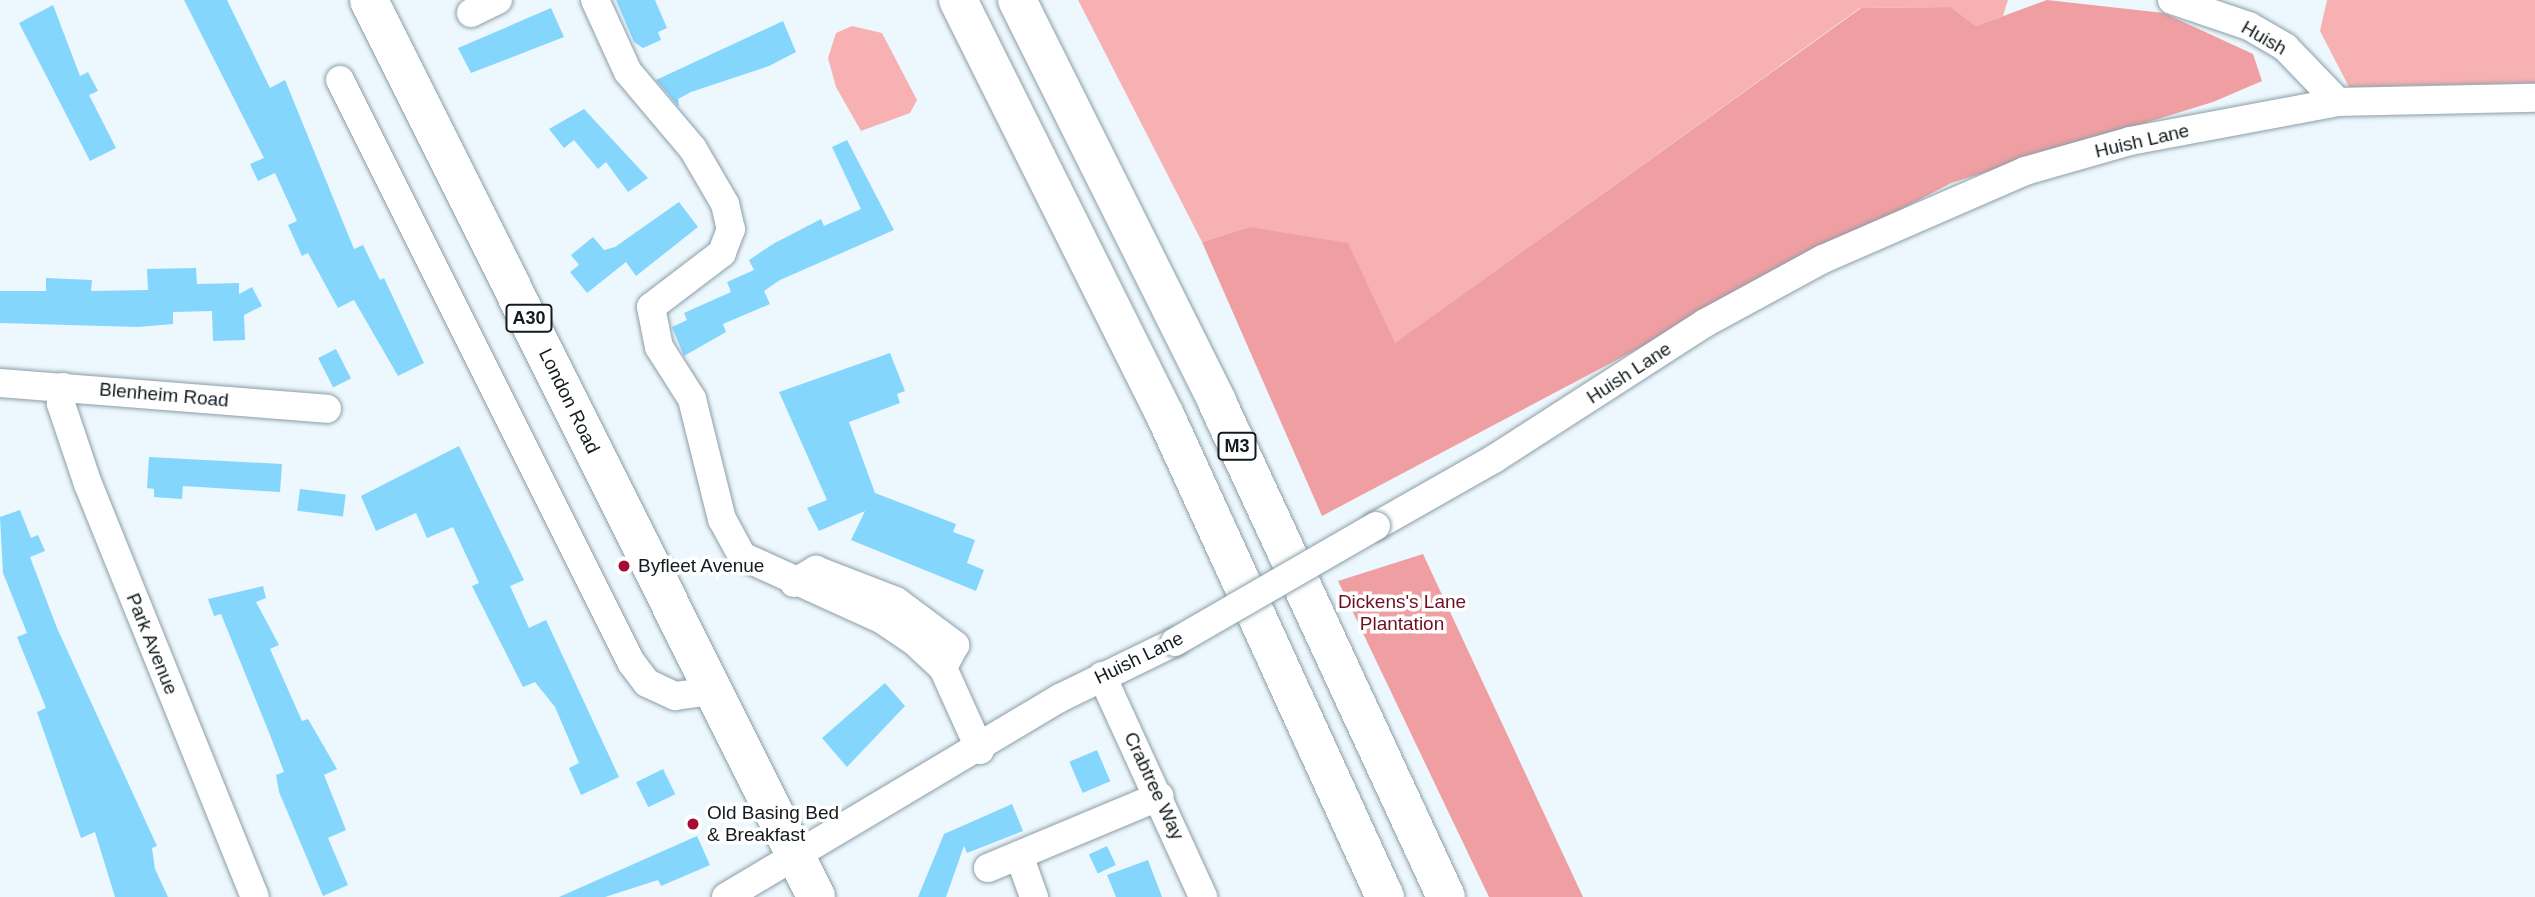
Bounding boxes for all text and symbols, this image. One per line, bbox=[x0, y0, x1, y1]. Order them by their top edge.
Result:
street label: Huish bbox=[2237, 16, 2291, 60]
street label: Huish Lane bbox=[2093, 119, 2191, 163]
road number: A30 bbox=[504, 304, 554, 332]
street label: Huish Lane bbox=[1582, 337, 1676, 409]
street label: London Road bbox=[534, 345, 604, 457]
street label: Blenheim Road bbox=[98, 378, 230, 412]
road number: M3 bbox=[1216, 432, 1258, 461]
place label: Byfleet Avenue bbox=[638, 555, 765, 577]
marker: Byfleet Avenue bbox=[616, 558, 632, 574]
street label: Park Avenue bbox=[121, 589, 183, 699]
park label: Dickens's Lane Plantation bbox=[1338, 591, 1466, 635]
street label: Huish Lane bbox=[1091, 627, 1187, 689]
street label: Crabtree Way bbox=[1119, 728, 1189, 844]
place label: Old Basing Bed & Breakfast bbox=[707, 802, 839, 846]
marker: Old Basing Bed & Breakfast bbox=[685, 816, 701, 832]

